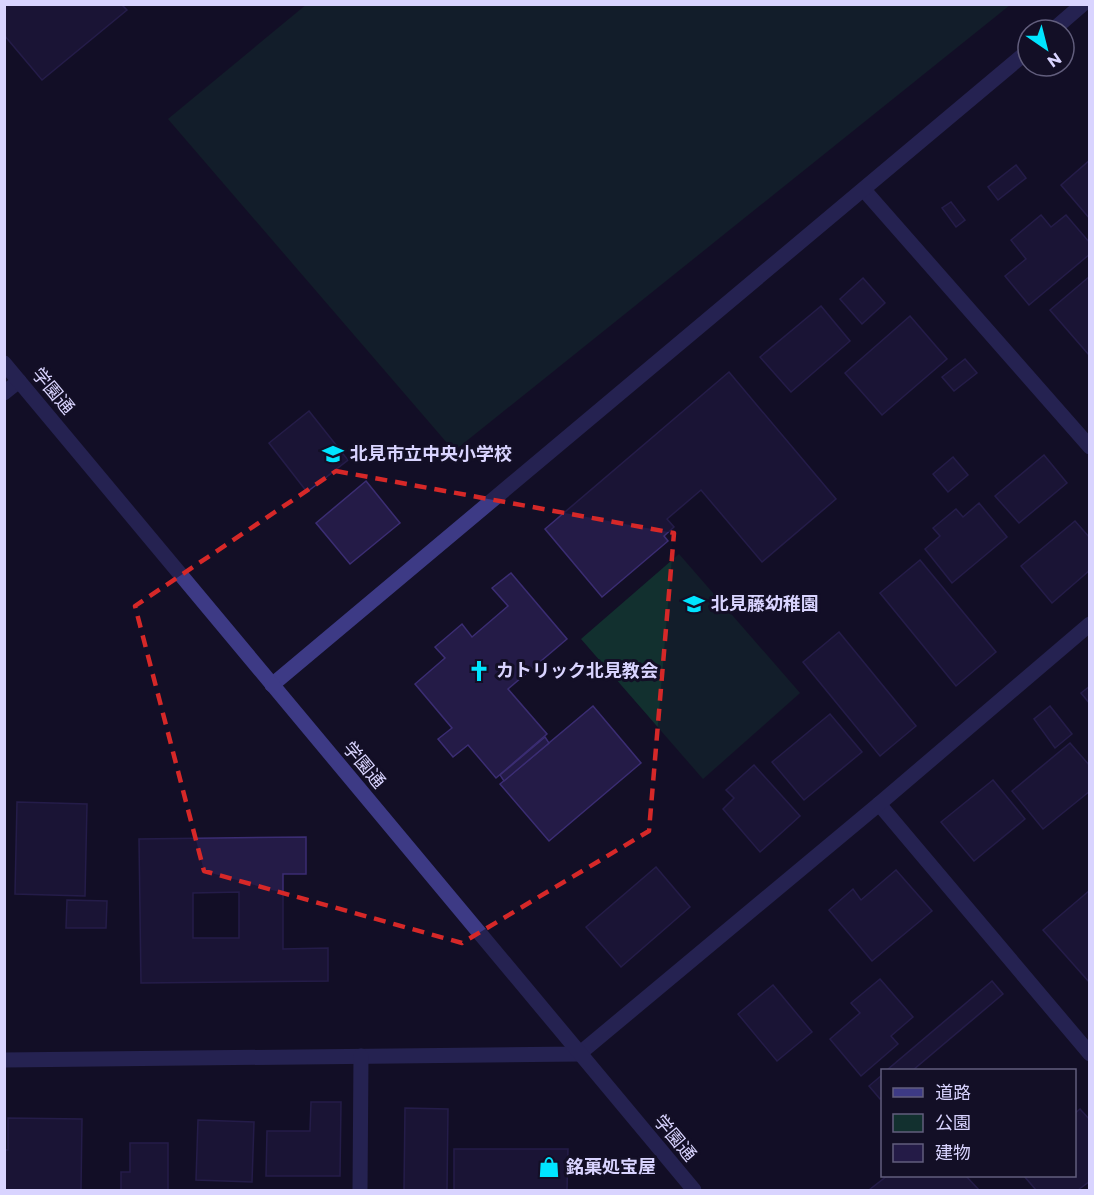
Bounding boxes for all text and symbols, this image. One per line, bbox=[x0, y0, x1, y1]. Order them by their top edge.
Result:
north arrow bbox=[1016, 18, 1076, 78]
text: N bbox=[1044, 48, 1065, 71]
street label: 学園通 bbox=[27, 363, 79, 419]
school or university icon: 北見市立中央小学校 bbox=[321, 442, 345, 466]
place label: 北見市立中央小学校 bbox=[350, 443, 512, 465]
school or university icon: 北見藤幼稚園 bbox=[682, 592, 706, 616]
place label: 北見藤幼稚園 bbox=[711, 593, 819, 615]
church icon: カトリック北見教会 bbox=[467, 659, 491, 683]
place label: カトリック北見教会 bbox=[496, 660, 658, 682]
street label: 学園通 bbox=[338, 737, 390, 793]
legend bbox=[881, 1069, 1076, 1177]
text: 道路 bbox=[935, 1082, 971, 1104]
street label: 学園通 bbox=[649, 1110, 701, 1166]
text: 公園 bbox=[935, 1112, 971, 1134]
text: 建物 bbox=[935, 1142, 971, 1164]
shop icon: 銘菓処宝屋 bbox=[537, 1155, 561, 1179]
place label: 銘菓処宝屋 bbox=[566, 1156, 656, 1178]

